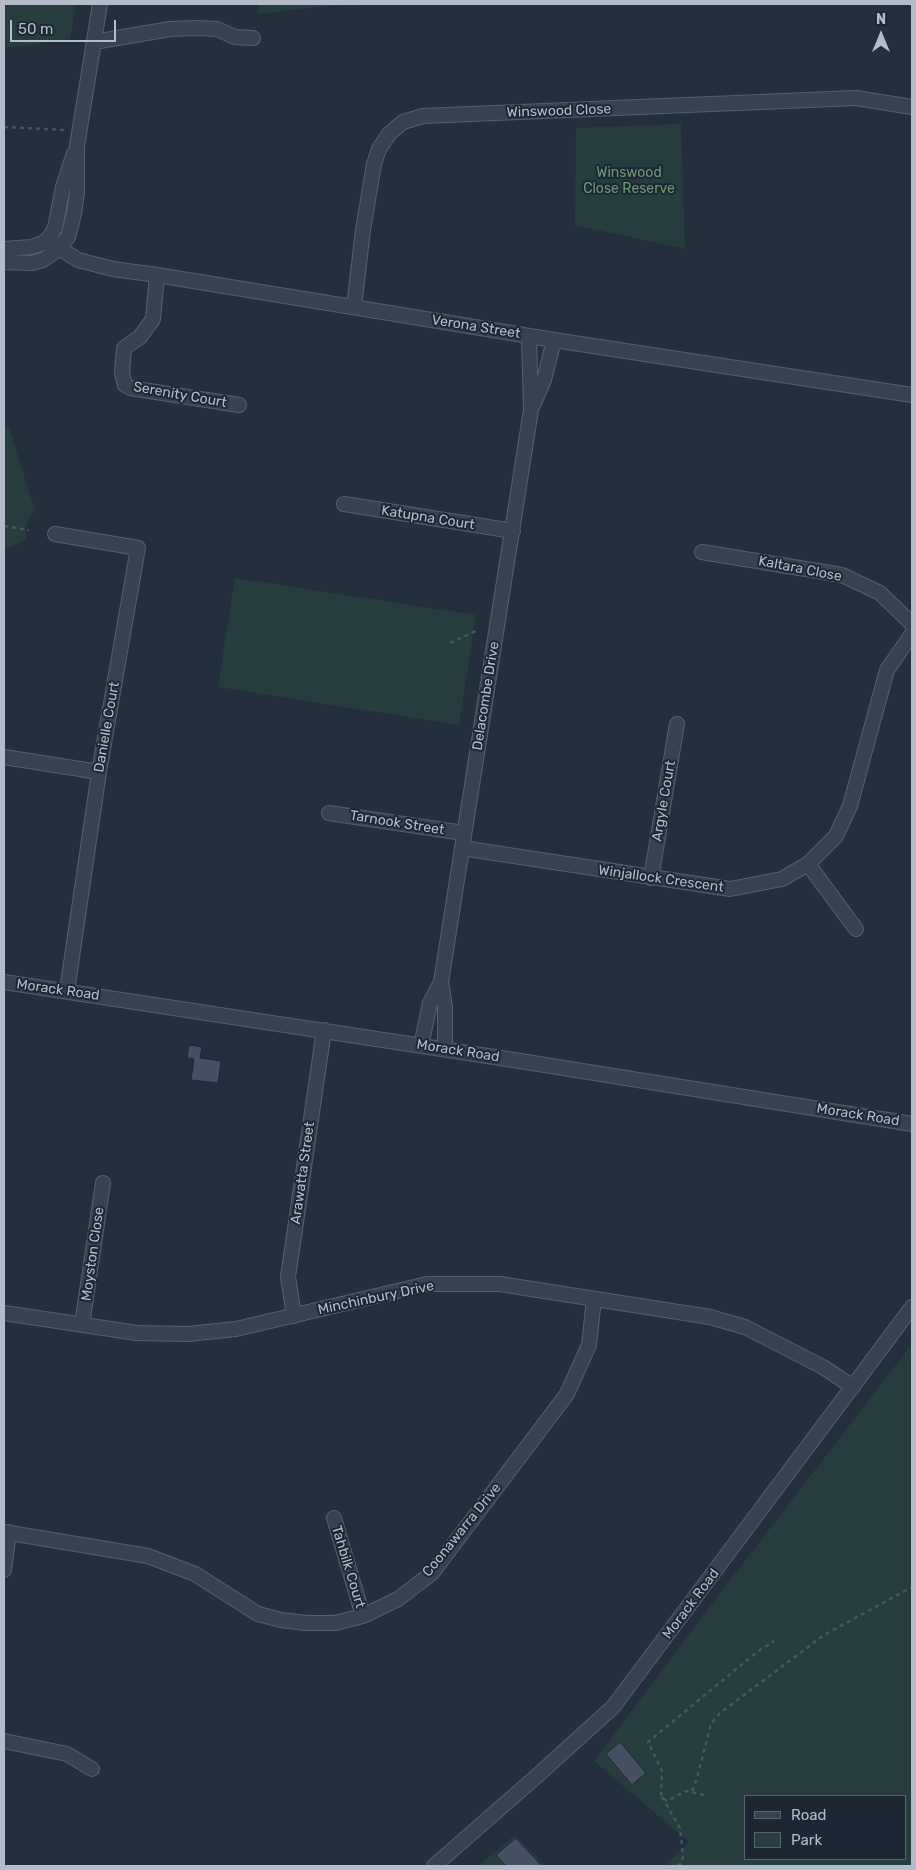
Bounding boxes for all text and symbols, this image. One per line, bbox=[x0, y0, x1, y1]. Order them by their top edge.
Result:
scale bar bbox=[12, 10, 119, 42]
north arrow bbox=[856, 10, 906, 60]
text: N bbox=[876, 11, 886, 28]
text: 50 m bbox=[18, 20, 53, 38]
street label: Winswood Close bbox=[506, 101, 612, 121]
park label: Winswood Close Reserve bbox=[583, 165, 675, 198]
street label: Verona Street bbox=[430, 312, 522, 342]
street label: Serenity Court bbox=[132, 379, 228, 411]
street label: Katupna Court bbox=[380, 502, 476, 534]
street label: Kaltara Close bbox=[757, 553, 843, 585]
street label: Delacombe Drive bbox=[469, 640, 503, 752]
street label: Danielle Court bbox=[91, 680, 123, 774]
street label: Argyle Court bbox=[649, 759, 679, 843]
street label: Tarnook Street bbox=[349, 807, 445, 839]
street label: Winjallock Crescent bbox=[597, 862, 725, 896]
street label: Morack Road bbox=[15, 976, 101, 1004]
street label: Morack Road bbox=[415, 1036, 501, 1066]
street label: Morack Road bbox=[815, 1100, 901, 1130]
street label: Arawatta Street bbox=[287, 1121, 319, 1225]
street label: Moyston Close bbox=[78, 1206, 108, 1302]
street label: Minchinbury Drive bbox=[317, 1278, 435, 1318]
street label: Coonawarra Drive bbox=[419, 1480, 505, 1580]
street label: Tahbilk Court bbox=[327, 1524, 369, 1610]
street label: Morack Road bbox=[659, 1566, 723, 1642]
legend bbox=[744, 1795, 906, 1860]
text: Road bbox=[791, 1806, 827, 1824]
text: Park bbox=[791, 1831, 822, 1849]

